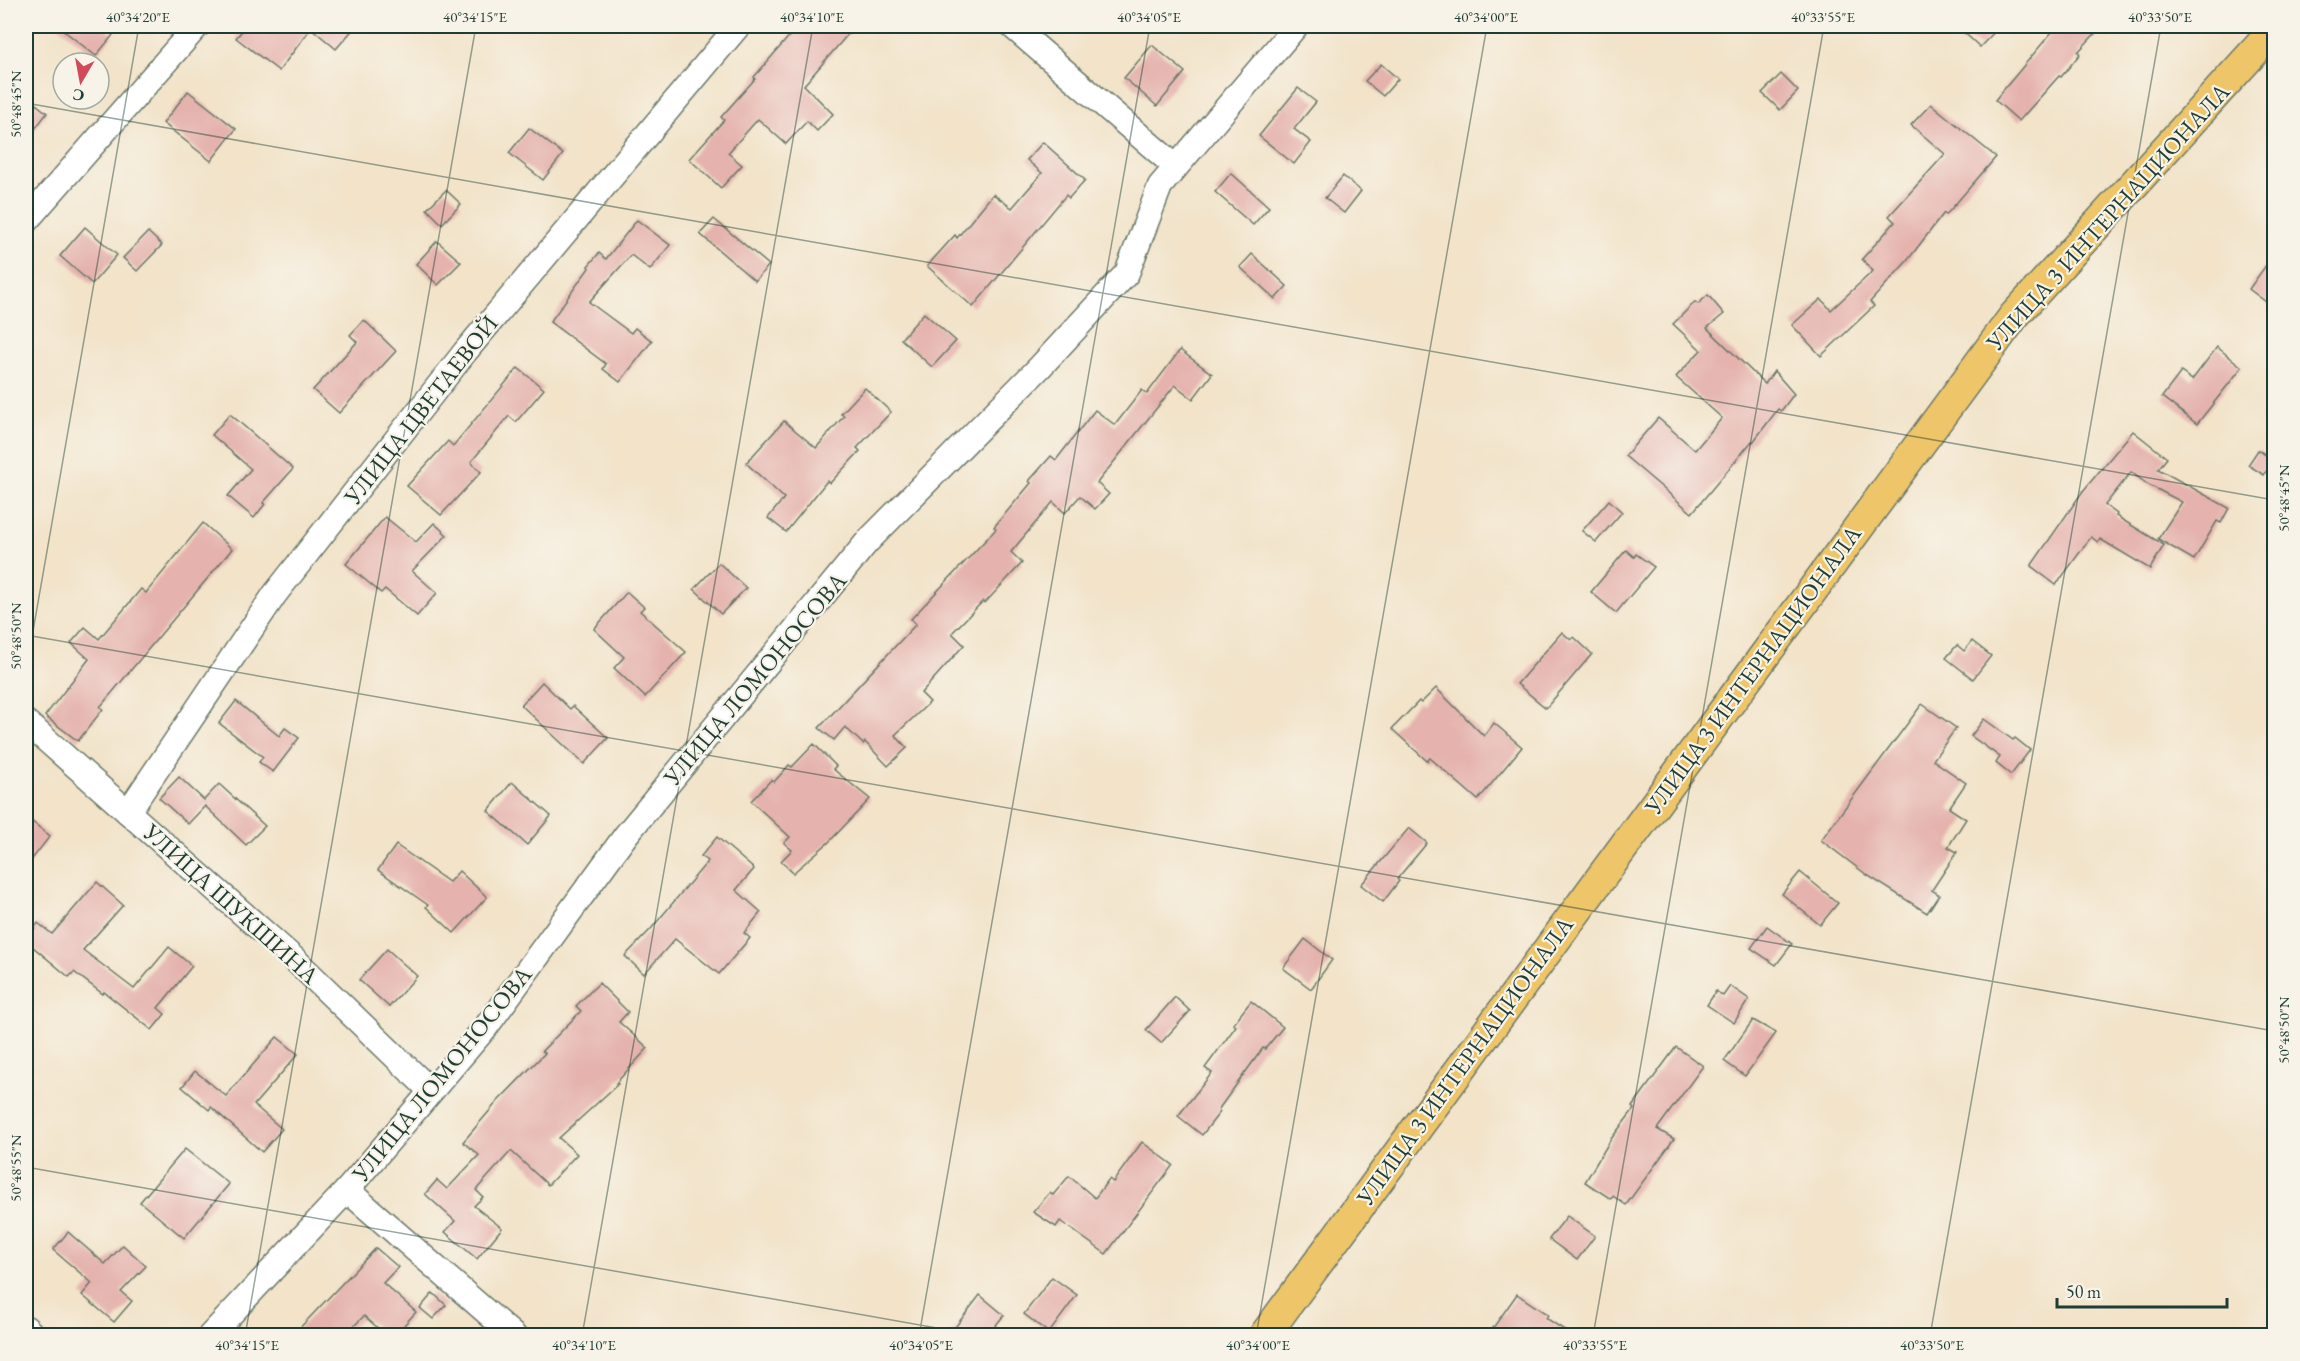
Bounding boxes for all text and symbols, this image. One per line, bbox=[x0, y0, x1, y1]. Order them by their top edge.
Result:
text: 40°34'20"E bbox=[106, 7, 171, 26]
text: 40°34'15"E bbox=[443, 7, 508, 26]
text: 40°34'10"E bbox=[780, 7, 845, 26]
text: 40°34'05"E bbox=[1117, 7, 1182, 26]
text: 40°34'00"E bbox=[1454, 7, 1519, 26]
text: 40°33'55"E bbox=[1791, 7, 1856, 26]
text: 40°33'50"E bbox=[2128, 7, 2193, 26]
north arrow bbox=[51, 51, 111, 111]
text: 50°48'45"N bbox=[6, 70, 25, 138]
street label: УЛИЦА 3 ИНТЕРНАЦИОНАЛА bbox=[1978, 76, 2236, 358]
text: С bbox=[71, 84, 86, 107]
street label: УЛИЦА ЦВЕТАЕВОЙ bbox=[336, 309, 504, 511]
text: 50°48'45"N bbox=[2274, 464, 2293, 532]
street label: УЛИЦА 3 ИНТЕРНАЦИОНАЛА bbox=[1637, 519, 1868, 821]
street label: УЛИЦА ЛОМОНОСОВА bbox=[656, 565, 853, 792]
text: 50°48'50"N bbox=[6, 602, 25, 670]
street label: УЛИЦА ШУКШИНА bbox=[136, 816, 326, 991]
street label: УЛИЦА 3 ИНТЕРНАЦИОНАЛА bbox=[1349, 910, 1580, 1212]
street label: УЛИЦА ЛОМОНОСОВА bbox=[344, 959, 539, 1189]
text: 50°48'50"N bbox=[2274, 996, 2293, 1064]
text: 50°48'55"N bbox=[6, 1134, 25, 1202]
scale bar bbox=[2057, 1271, 2226, 1309]
text: 50 m bbox=[2066, 1280, 2101, 1303]
text: 40°34'15"E bbox=[215, 1335, 280, 1354]
text: 40°34'10"E bbox=[552, 1335, 617, 1354]
text: 40°34'05"E bbox=[889, 1335, 954, 1354]
text: 40°34'00"E bbox=[1226, 1335, 1291, 1354]
text: 40°33'55"E bbox=[1563, 1335, 1628, 1354]
text: 40°33'50"E bbox=[1900, 1335, 1965, 1354]

